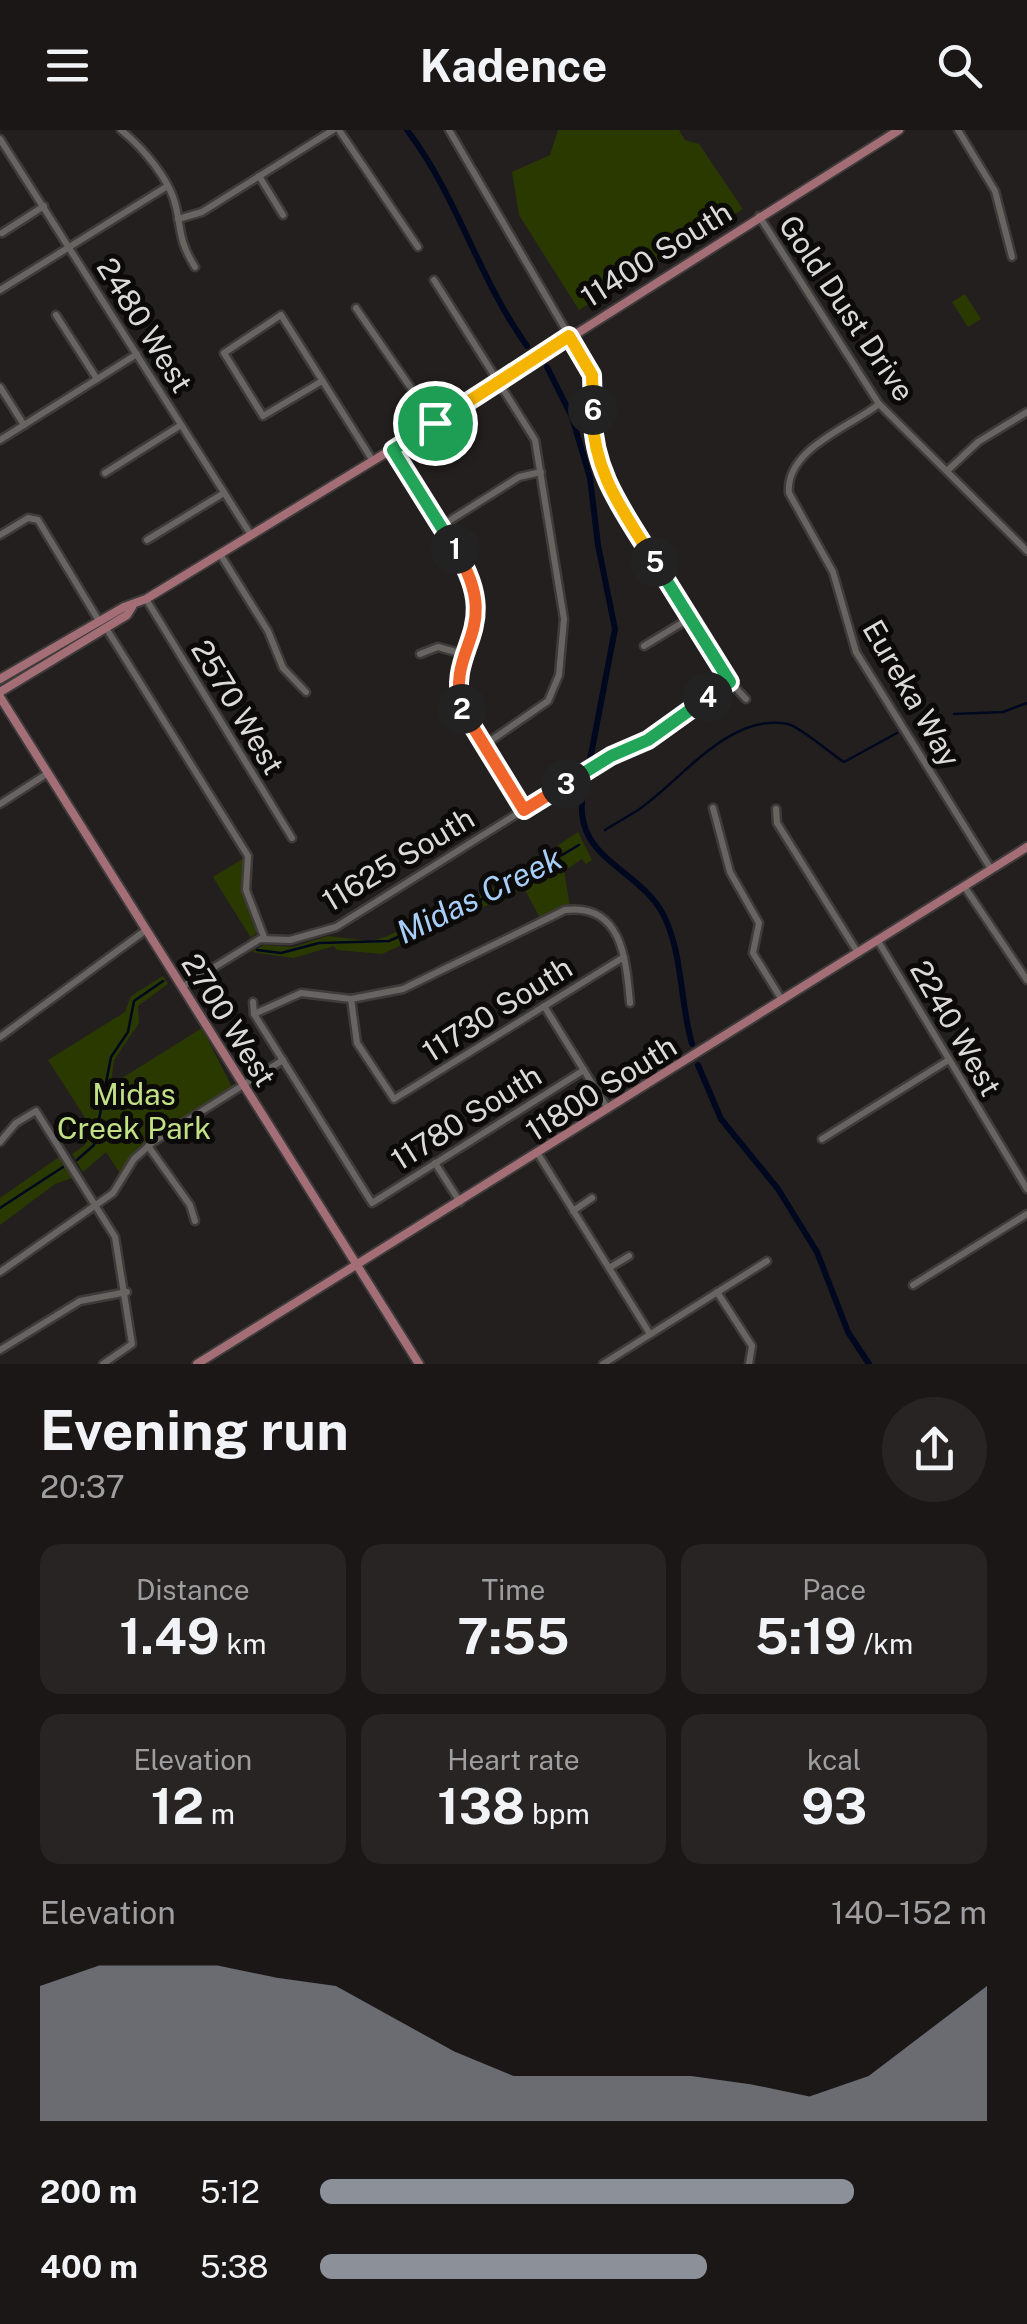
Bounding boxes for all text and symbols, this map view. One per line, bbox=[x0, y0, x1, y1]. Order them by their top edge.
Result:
icon: menu bbox=[40, 38, 95, 93]
icon: search bbox=[932, 38, 987, 93]
text: Kadence bbox=[420, 39, 607, 92]
street label: 11400 South bbox=[574, 194, 738, 314]
street label: Gold Dust Drive bbox=[772, 208, 922, 408]
street label: 2480 West bbox=[90, 251, 200, 399]
pin bbox=[393, 381, 478, 466]
pin: 6 bbox=[568, 385, 618, 435]
text: 6 bbox=[584, 393, 602, 426]
icon: arrive bbox=[408, 396, 463, 451]
pin: 1 bbox=[430, 524, 480, 574]
text: 1 bbox=[449, 532, 461, 565]
pin: 5 bbox=[630, 537, 680, 587]
text: 5 bbox=[646, 545, 664, 578]
street label: Eureka Way bbox=[856, 613, 968, 773]
street label: 2570 West bbox=[184, 633, 292, 781]
pin: 4 bbox=[683, 672, 733, 722]
text: 4 bbox=[699, 680, 717, 713]
pin: 2 bbox=[437, 684, 487, 734]
text: 2 bbox=[453, 692, 471, 725]
pin: 3 bbox=[541, 759, 591, 809]
text: 3 bbox=[557, 767, 575, 800]
street label: 11625 South bbox=[315, 800, 481, 918]
water label: Midas Creek bbox=[390, 839, 568, 951]
street label: 2700 West bbox=[174, 947, 284, 1093]
street label: 11730 South bbox=[416, 949, 578, 1069]
street label: 2240 West bbox=[903, 954, 1009, 1102]
street label: 11800 South bbox=[519, 1027, 683, 1149]
street label: 11780 South bbox=[384, 1057, 548, 1177]
park label: Midas Creek Park bbox=[57, 1076, 211, 1146]
button: share bbox=[882, 1397, 987, 1502]
text: Evening run bbox=[40, 1398, 349, 1462]
text: 20:37 bbox=[40, 1468, 125, 1505]
text: Distance bbox=[136, 1573, 250, 1606]
text: Time bbox=[482, 1573, 545, 1606]
text: Pace bbox=[802, 1573, 866, 1606]
text: 1.49 bbox=[119, 1606, 220, 1665]
text: 7:55 bbox=[457, 1606, 570, 1665]
text: 5:19 bbox=[755, 1606, 857, 1665]
text: km bbox=[220, 1627, 266, 1660]
text: /km bbox=[857, 1627, 913, 1660]
text: Elevation bbox=[133, 1743, 252, 1776]
text: Heart rate bbox=[447, 1743, 580, 1776]
text: kcal bbox=[807, 1743, 861, 1776]
text: 12 bbox=[151, 1776, 204, 1835]
text: 138 bbox=[437, 1776, 525, 1835]
text: 93 bbox=[801, 1776, 867, 1835]
text: m bbox=[204, 1797, 235, 1830]
text: bpm bbox=[525, 1797, 590, 1830]
text: Elevation bbox=[40, 1894, 176, 1931]
text: 140–152 m bbox=[831, 1894, 987, 1931]
text: 200 m bbox=[40, 2173, 137, 2210]
text: 5:12 bbox=[200, 2173, 260, 2210]
text: 400 m bbox=[40, 2248, 138, 2285]
text: 5:38 bbox=[200, 2248, 268, 2285]

